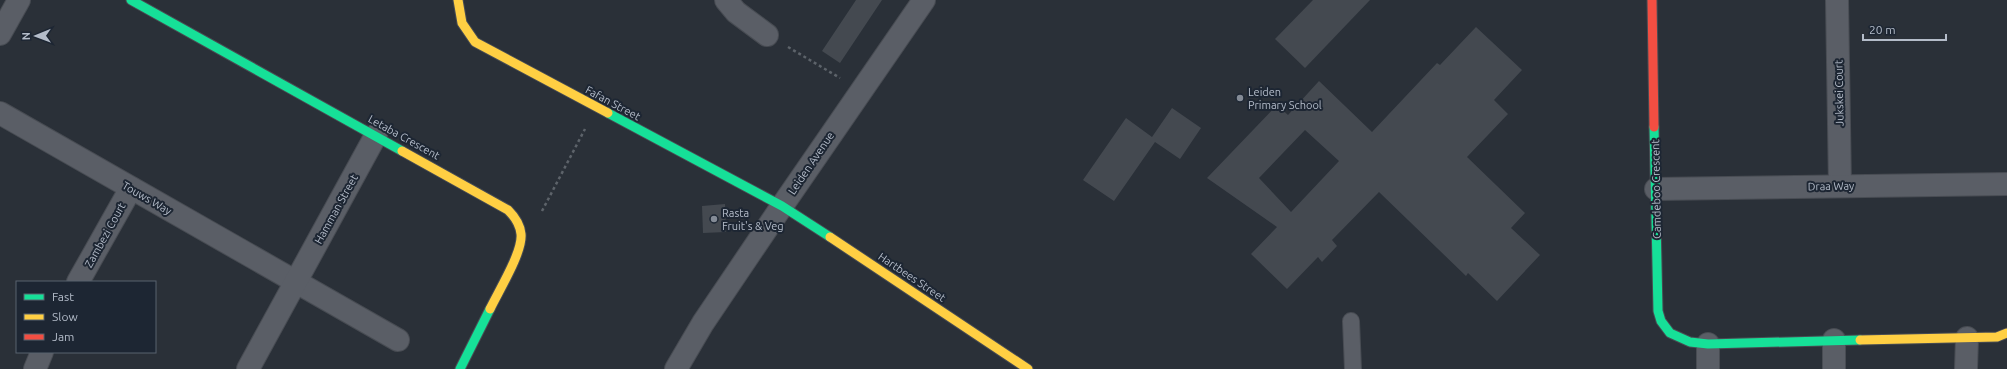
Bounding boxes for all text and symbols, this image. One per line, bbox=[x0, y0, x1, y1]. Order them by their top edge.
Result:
north arrow bbox=[16, 16, 56, 56]
scale bar bbox=[1863, 16, 1946, 42]
text: 20 m bbox=[1869, 23, 1896, 36]
text: N bbox=[20, 32, 32, 40]
street label: Jukskei Court bbox=[1832, 59, 1846, 126]
street label: Fafan Street bbox=[584, 84, 643, 123]
place label: Leiden Primary School bbox=[1248, 86, 1322, 111]
marker: Leiden Primary School bbox=[1235, 93, 1245, 103]
street label: Letaba Crescent bbox=[366, 112, 442, 162]
street label: Leiden Avenue bbox=[786, 130, 836, 196]
street label: Camdeboo Crescent bbox=[1649, 138, 1663, 239]
street label: Hamman Street bbox=[312, 172, 360, 246]
street label: Touws Way bbox=[120, 179, 174, 217]
street label: Draa Way bbox=[1808, 180, 1855, 192]
street label: Zambezi Court bbox=[82, 200, 128, 269]
place label: Rasta Fruit's & Veg bbox=[722, 207, 784, 232]
marker: Rasta Fruit's & Veg bbox=[709, 214, 719, 224]
street label: Hartbees Street bbox=[876, 250, 948, 304]
legend bbox=[16, 281, 156, 353]
text: Fast bbox=[52, 290, 74, 303]
text: Slow bbox=[52, 310, 78, 323]
text: Jam bbox=[52, 330, 74, 343]

